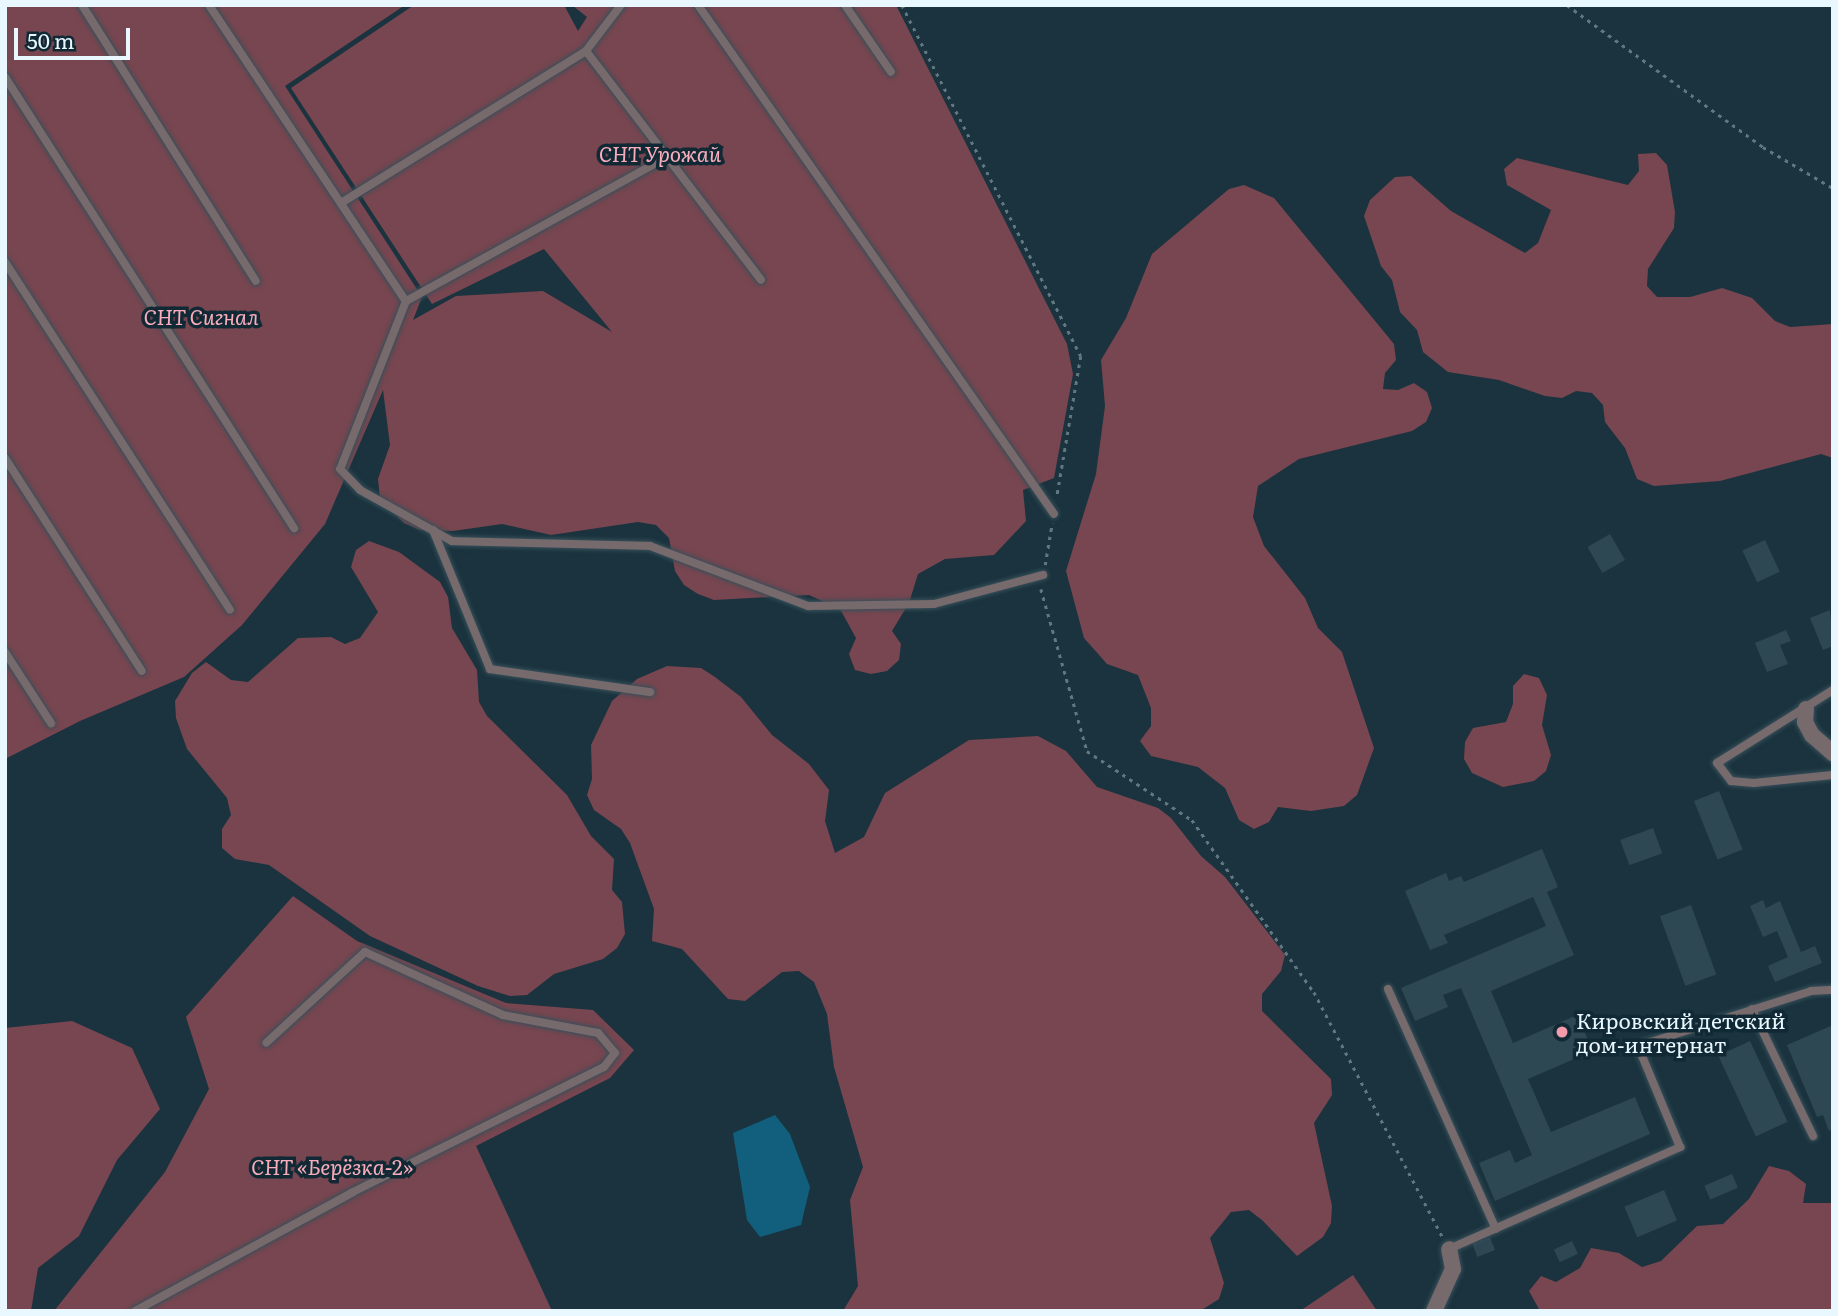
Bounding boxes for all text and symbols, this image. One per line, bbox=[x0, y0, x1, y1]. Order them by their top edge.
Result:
scale bar bbox=[18, 14, 133, 58]
text: 50 m bbox=[27, 24, 74, 55]
park label: СНТ Урожай bbox=[599, 140, 721, 166]
park label: СНТ Сигнал bbox=[143, 303, 259, 329]
place label: Кировский детский дом-интернат bbox=[1576, 1007, 1786, 1057]
marker: Кировский детский дом-интернат bbox=[1554, 1024, 1570, 1040]
park label: СНТ «Берёзка-2» bbox=[251, 1153, 413, 1179]

